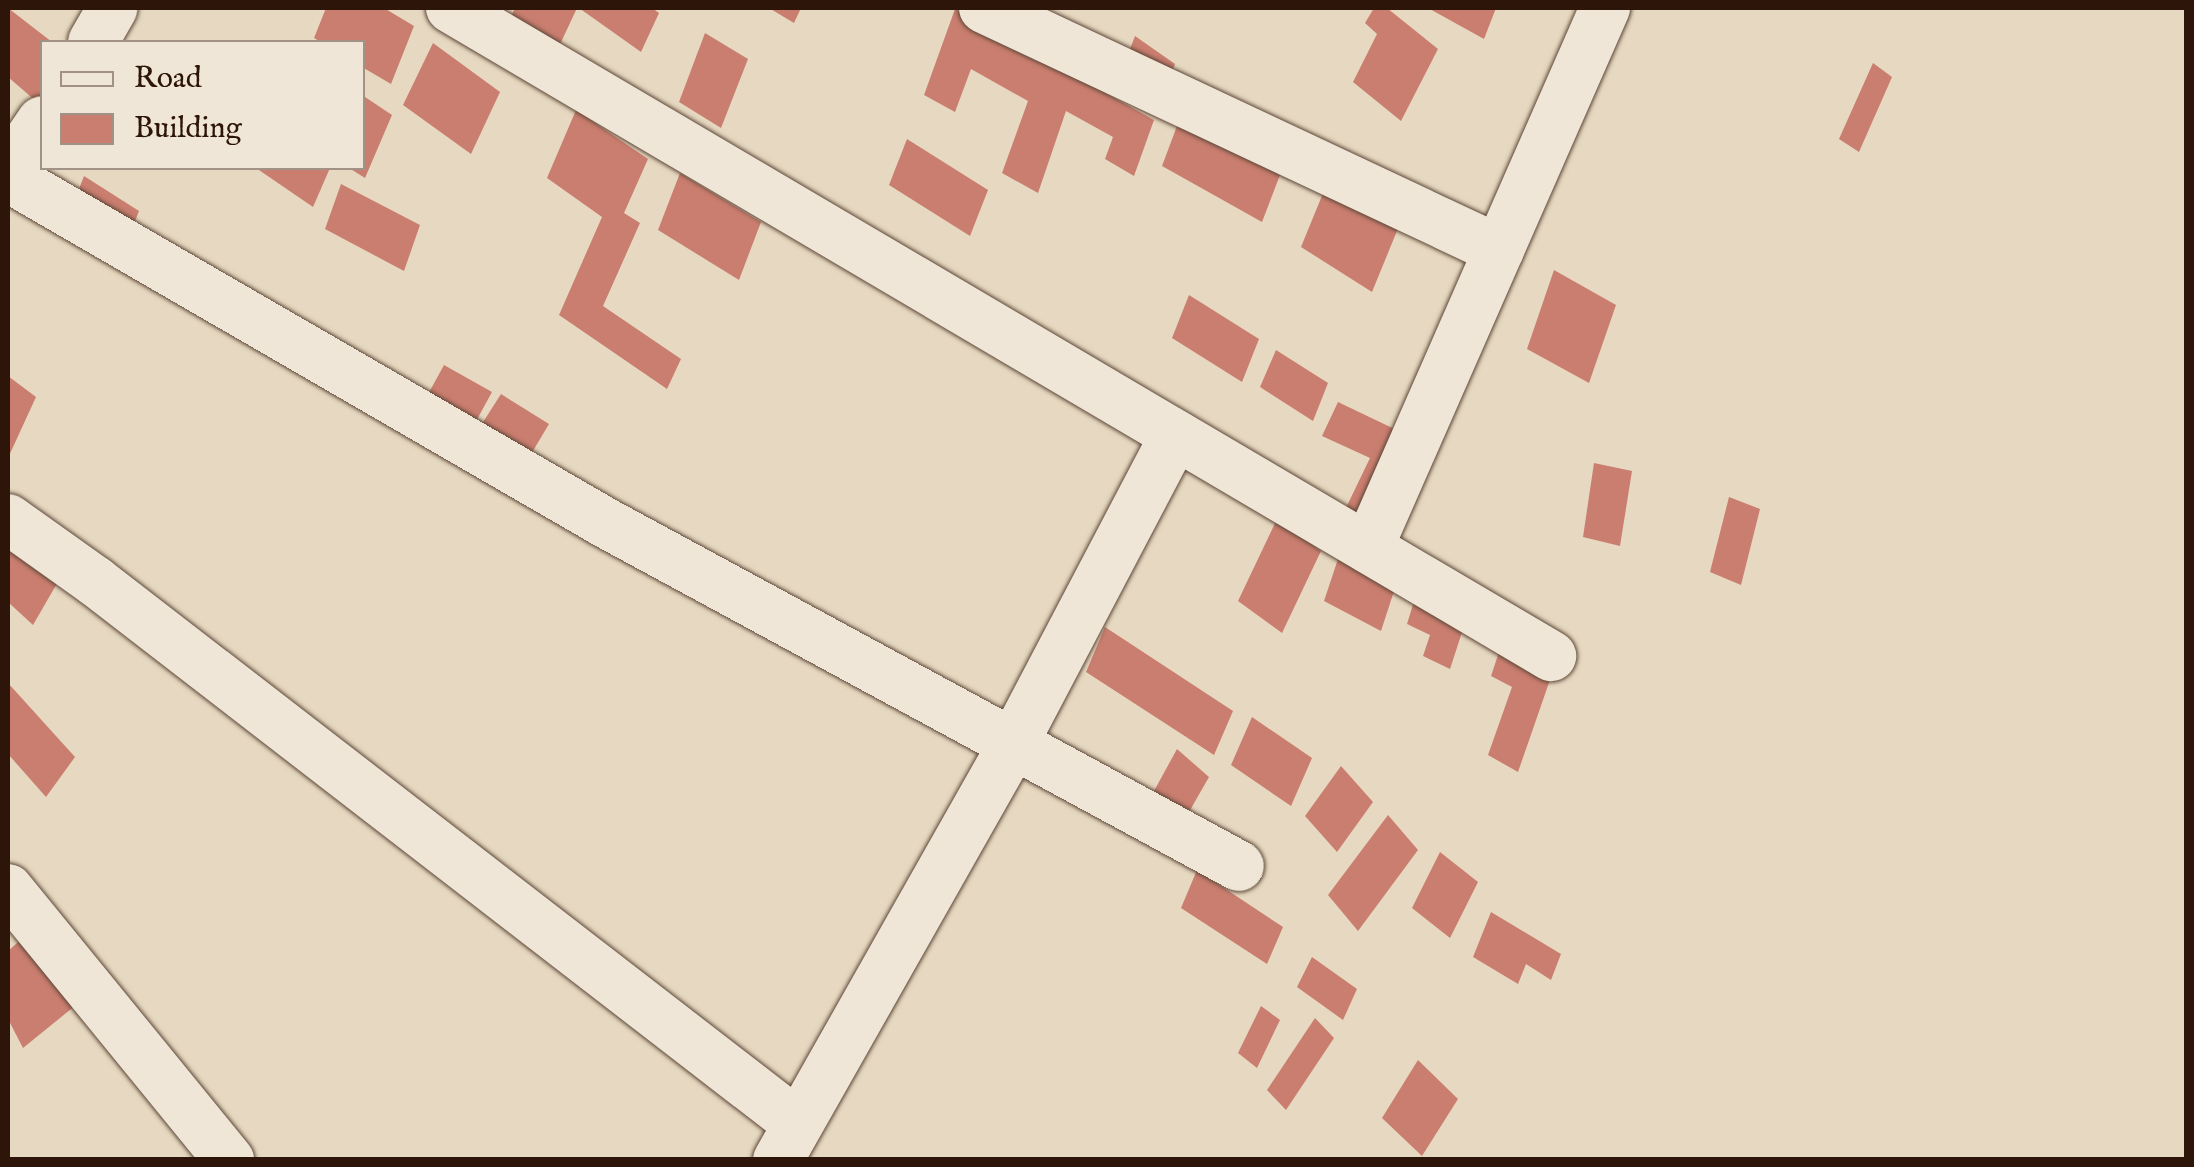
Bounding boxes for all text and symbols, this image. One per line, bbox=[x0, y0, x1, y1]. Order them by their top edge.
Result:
legend bbox=[40, 40, 365, 170]
text: Road bbox=[134, 60, 202, 98]
text: Building bbox=[134, 110, 242, 148]

